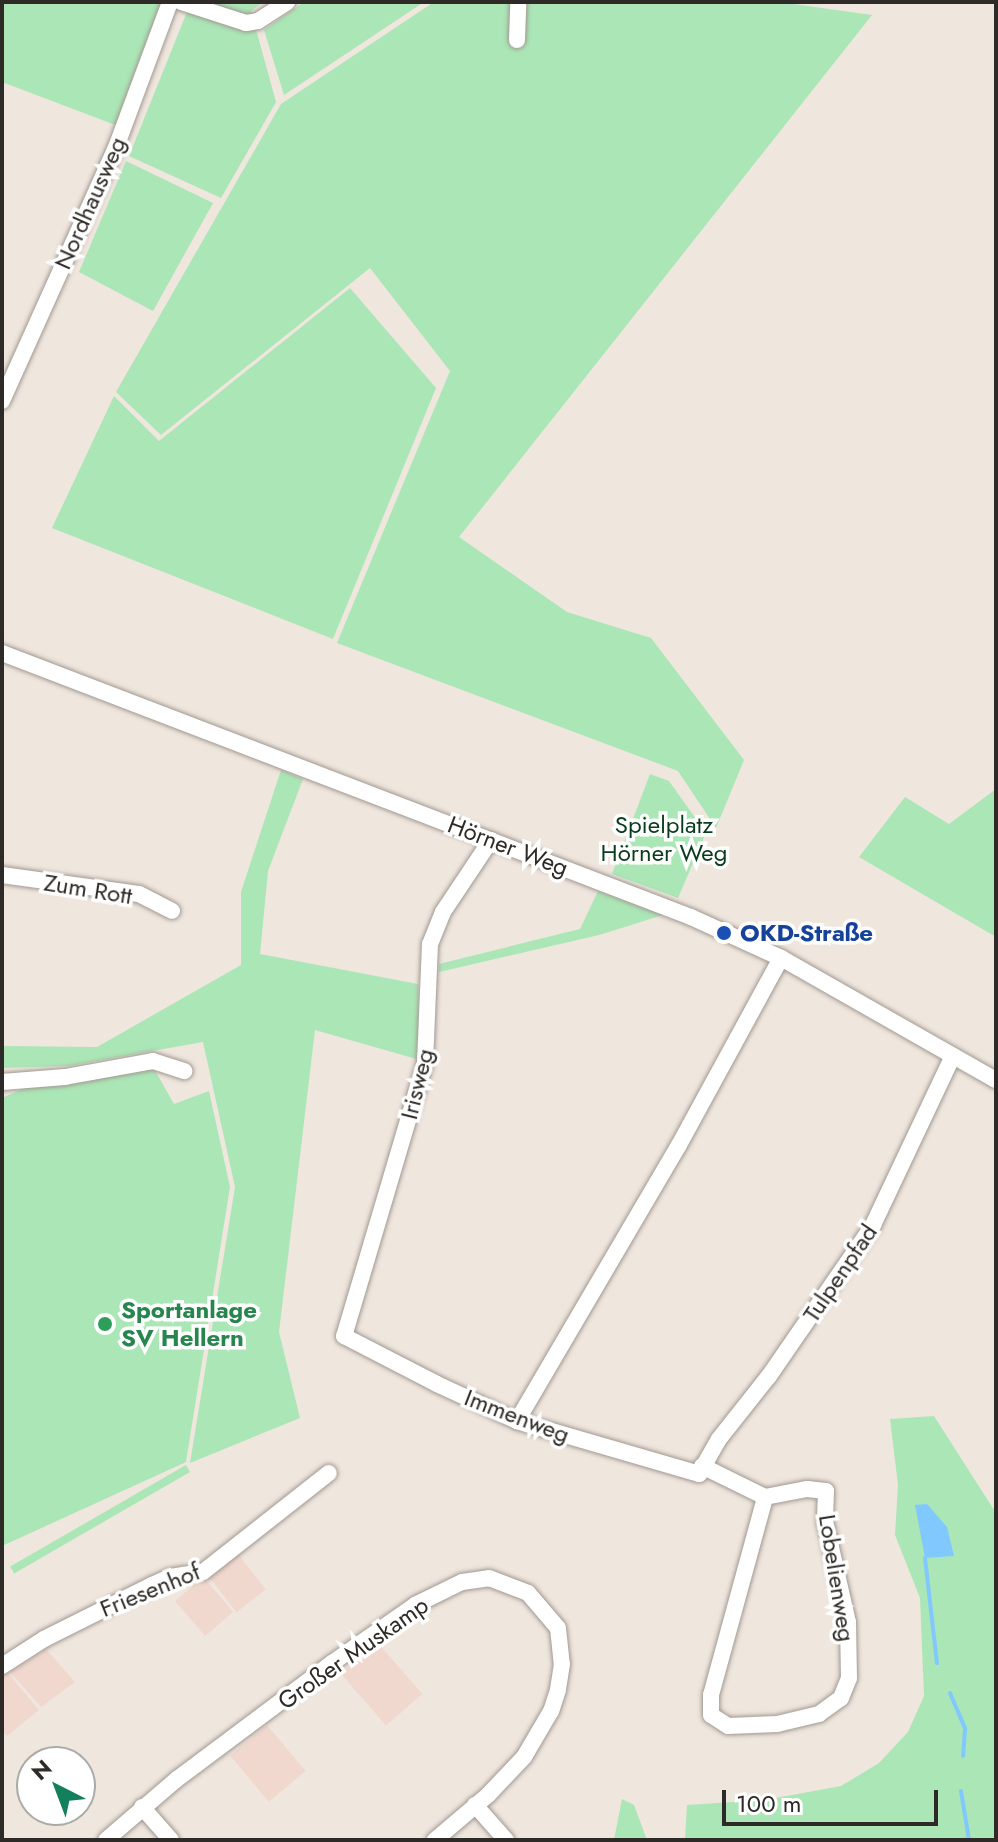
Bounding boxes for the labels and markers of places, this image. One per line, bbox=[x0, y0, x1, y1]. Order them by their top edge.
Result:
place label: OKD-Straße bbox=[740, 919, 873, 947]
marker: OKD-Straße bbox=[715, 924, 733, 942]
place label: Sportanlage SV Hellern bbox=[121, 1296, 257, 1352]
marker: Sportanlage SV Hellern bbox=[96, 1315, 114, 1333]

